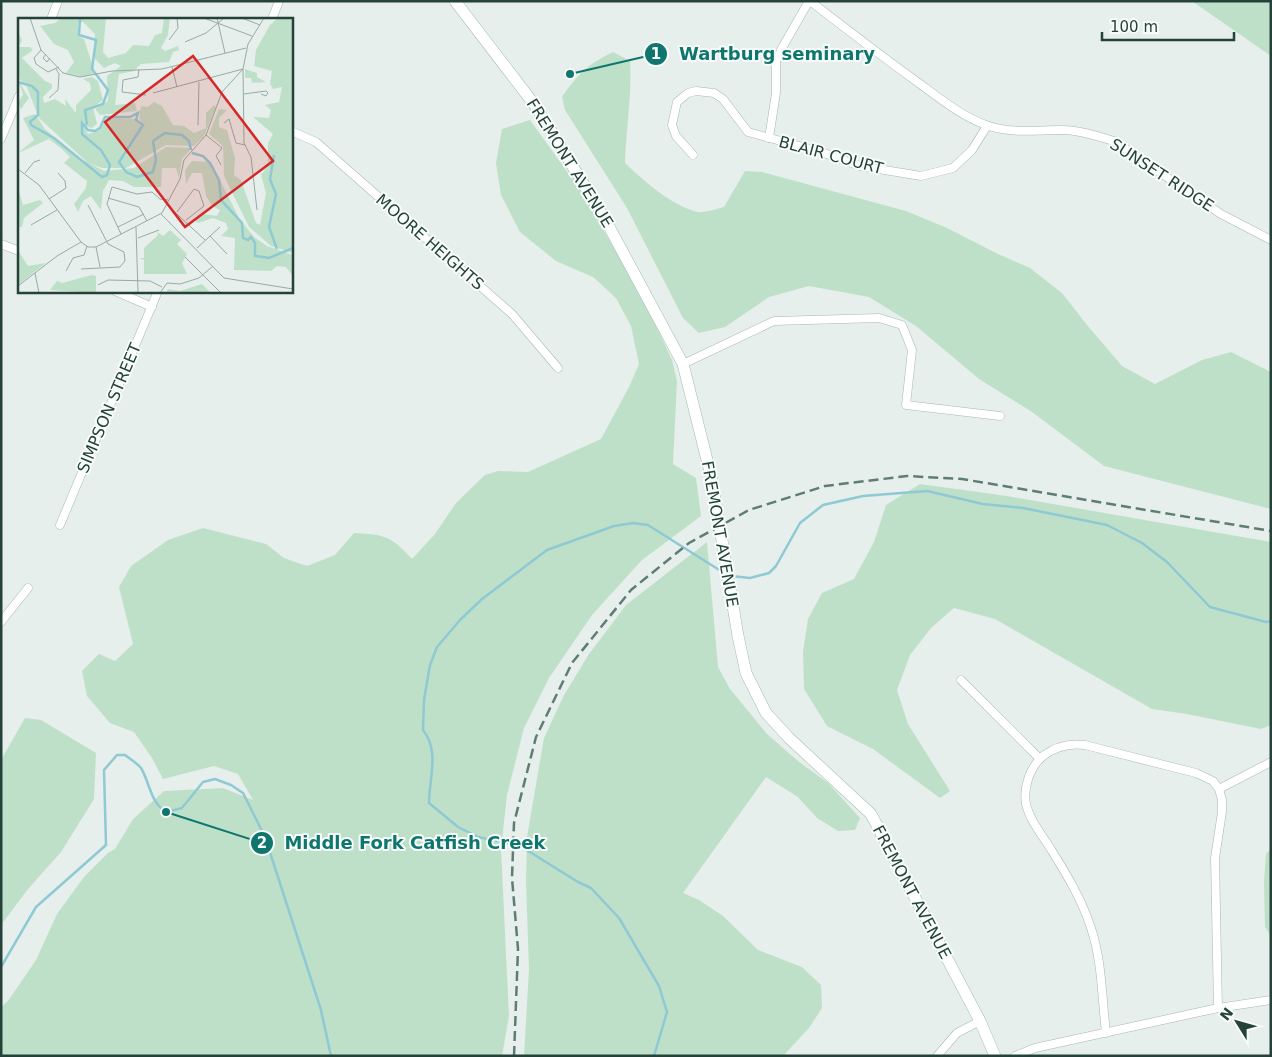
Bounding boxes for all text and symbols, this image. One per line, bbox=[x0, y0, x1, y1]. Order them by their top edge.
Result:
scale bar bbox=[1102, 10, 1234, 42]
inset map bbox=[18, 18, 292, 292]
text: 100 m bbox=[1110, 18, 1158, 36]
callout: Wartburg seminary bbox=[644, 37, 884, 70]
text: Wartburg seminary bbox=[679, 43, 875, 64]
text: 1 bbox=[651, 45, 661, 63]
street label: FREMONT AVENUE bbox=[523, 95, 617, 231]
street label: BLAIR COURT bbox=[777, 132, 886, 178]
street label: SUNSET RIDGE bbox=[1107, 134, 1217, 216]
street label: MOORE HEIGHTS bbox=[372, 190, 488, 294]
street label: SIMPSON STREET bbox=[73, 340, 145, 476]
street label: FREMONT AVENUE bbox=[698, 459, 742, 609]
street label: FREMONT AVENUE bbox=[869, 822, 955, 962]
callout: Middle Fork Catfish Creek bbox=[249, 827, 555, 860]
text: Middle Fork Catfish Creek bbox=[284, 832, 547, 853]
text: 2 bbox=[257, 834, 267, 852]
north arrow bbox=[1212, 997, 1262, 1047]
text: N bbox=[1217, 1005, 1237, 1024]

